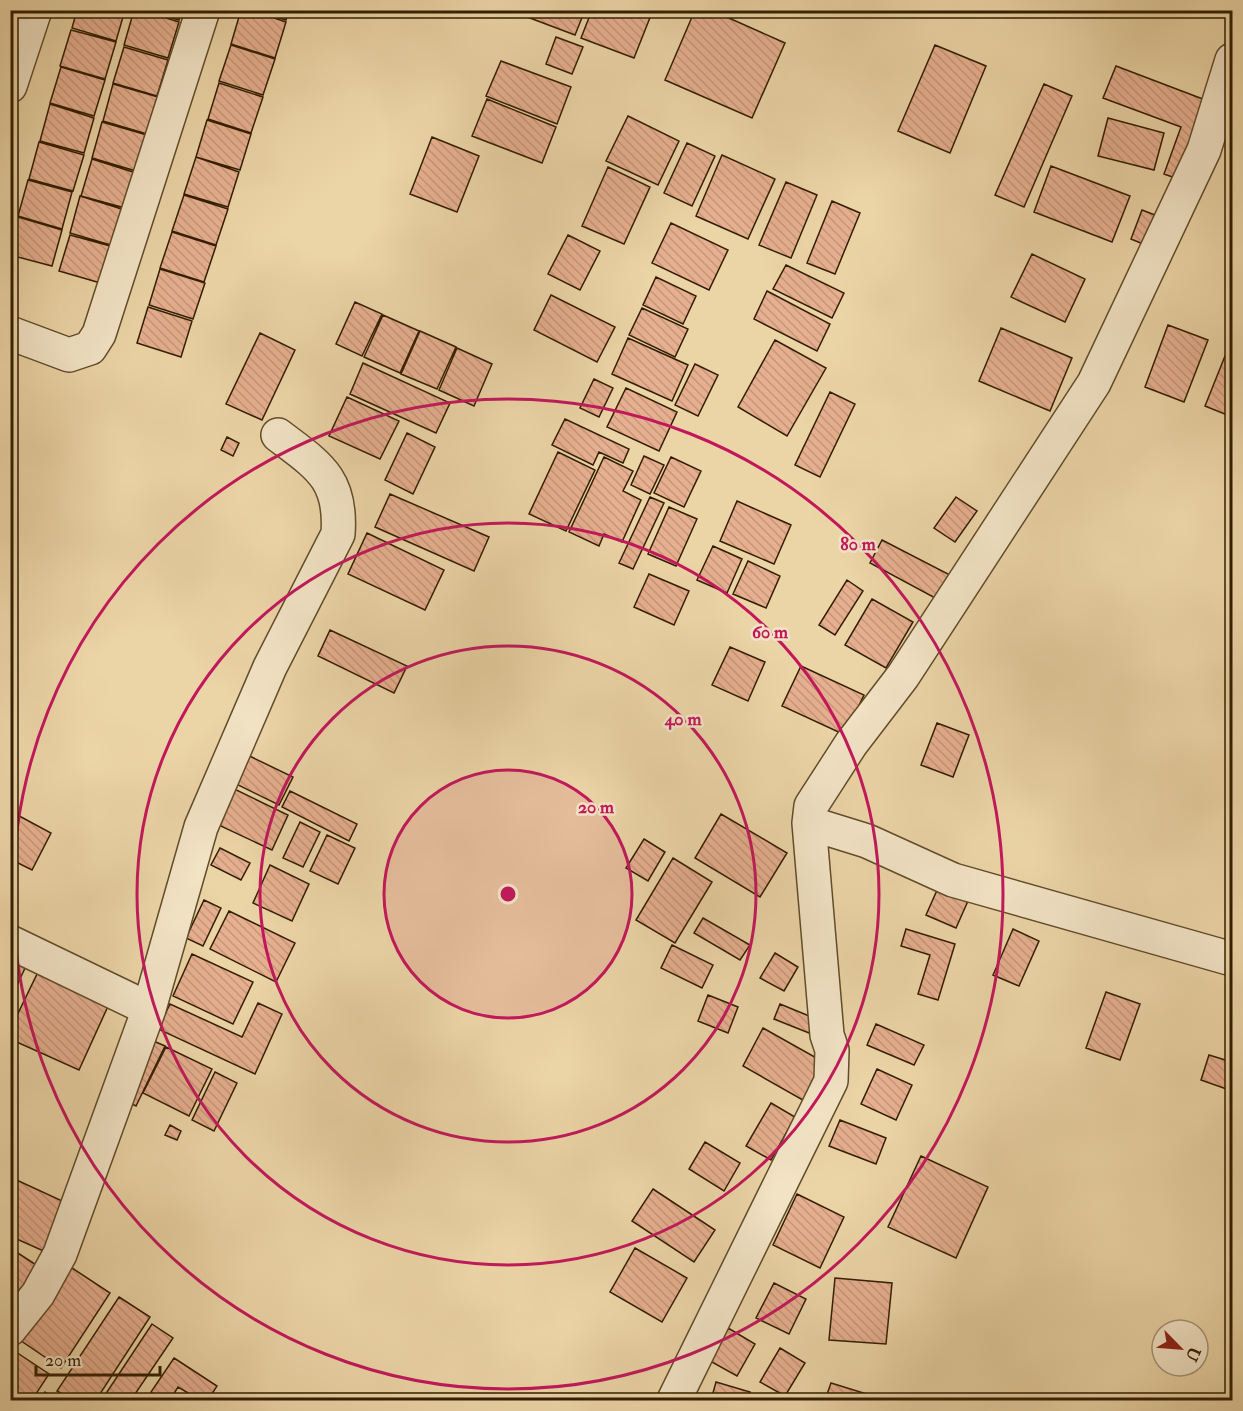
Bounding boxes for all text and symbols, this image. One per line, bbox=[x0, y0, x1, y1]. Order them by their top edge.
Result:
text: 80 m bbox=[840, 533, 877, 556]
text: 60 m bbox=[752, 621, 789, 644]
text: 40 m bbox=[664, 708, 702, 731]
text: 20 m bbox=[578, 796, 615, 819]
centre of rings bbox=[498, 884, 518, 904]
north arrow bbox=[1150, 1318, 1210, 1378]
scale bar bbox=[36, 1339, 160, 1377]
text: U bbox=[1181, 1344, 1205, 1365]
text: 20 m bbox=[45, 1349, 81, 1372]

